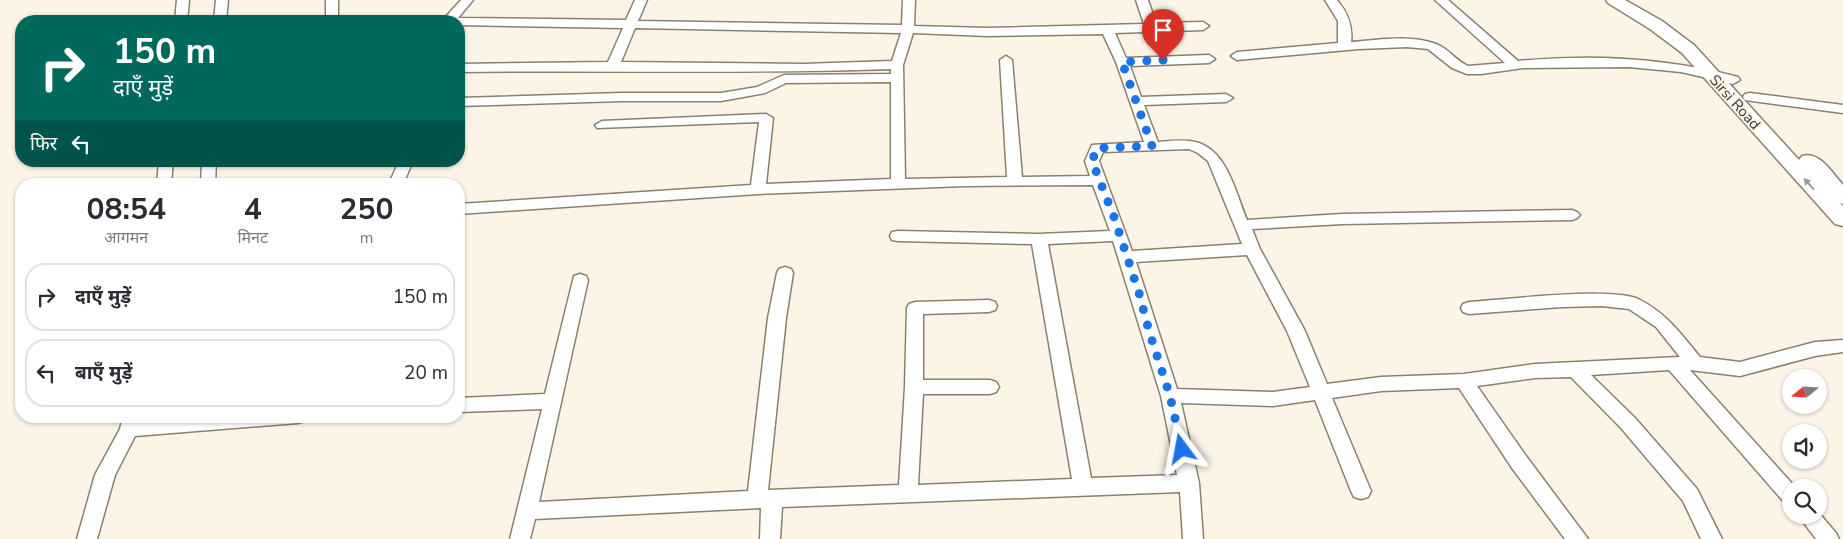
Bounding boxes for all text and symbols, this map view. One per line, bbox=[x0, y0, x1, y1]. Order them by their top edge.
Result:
pin bbox=[1142, 9, 1184, 60]
icon: arrive bbox=[1149, 16, 1177, 44]
text: 150 m bbox=[113, 28, 216, 75]
icon: right bbox=[30, 35, 95, 100]
street label: Sirsi Road bbox=[1705, 70, 1765, 134]
text: दाएँ मुड़ें bbox=[113, 73, 173, 103]
icon: left bbox=[67, 130, 95, 158]
text: फिर bbox=[30, 131, 57, 157]
one-way arrow bbox=[1803, 178, 1815, 190]
text: 08:54 bbox=[86, 189, 166, 230]
text: 4 bbox=[244, 189, 262, 230]
text: 250 bbox=[340, 189, 394, 230]
text: आगमन bbox=[104, 227, 148, 249]
text: मिनट bbox=[237, 227, 268, 249]
text: m bbox=[360, 227, 373, 249]
icon: right bbox=[32, 283, 60, 311]
text: दाएँ मुड़ें bbox=[75, 284, 131, 310]
text: 150 m bbox=[393, 284, 448, 310]
icon: left bbox=[32, 359, 60, 387]
text: बाएँ मुड़ें bbox=[75, 360, 132, 386]
text: 20 m bbox=[404, 360, 448, 386]
north arrow bbox=[1782, 369, 1828, 414]
map controls bbox=[1782, 369, 1827, 524]
position arrow bbox=[1155, 422, 1207, 474]
button: sound bbox=[1782, 424, 1827, 469]
button: search bbox=[1782, 479, 1827, 524]

